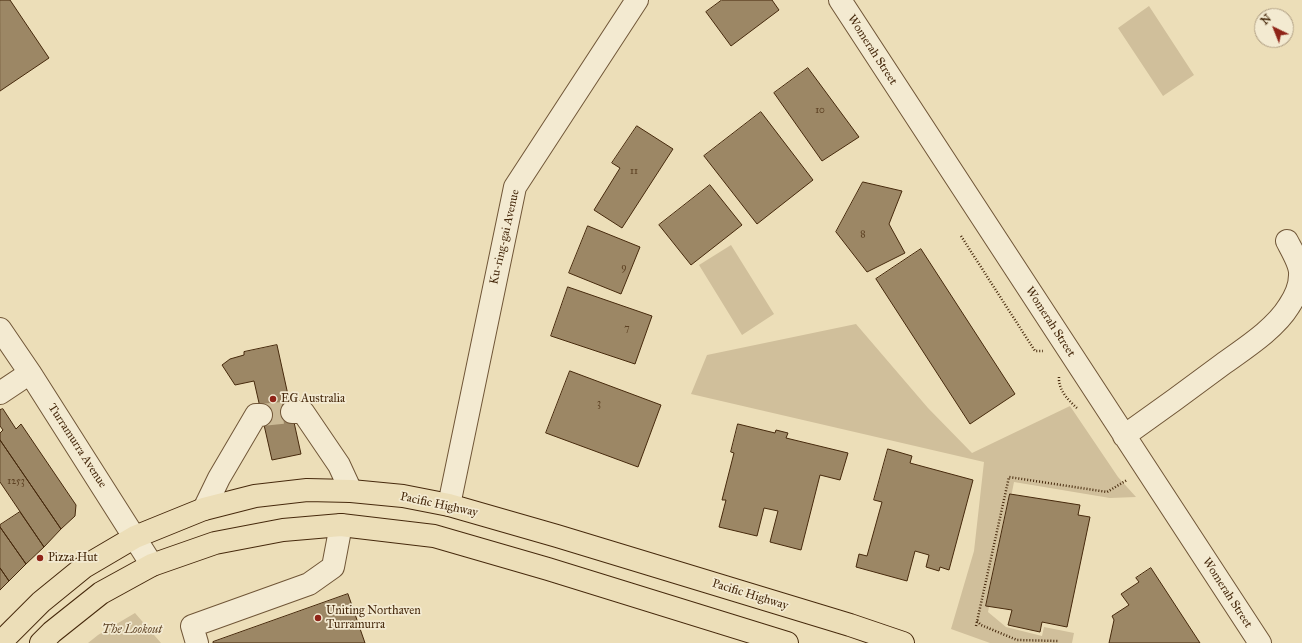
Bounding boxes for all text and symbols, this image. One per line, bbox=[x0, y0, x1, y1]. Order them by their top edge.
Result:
north arrow bbox=[1254, 8, 1294, 48]
street label: Womerah Street bbox=[844, 12, 900, 88]
text: N bbox=[1258, 12, 1274, 28]
house number: 10 bbox=[815, 105, 825, 117]
house number: 11 bbox=[630, 166, 638, 178]
street label: Ku-ring-gai Avenue bbox=[487, 188, 523, 286]
house number: 8 bbox=[860, 229, 866, 241]
house number: 9 bbox=[621, 262, 627, 274]
street label: Womerah Street bbox=[1022, 284, 1078, 360]
house number: 7 bbox=[624, 323, 630, 335]
place label: EG Australia bbox=[281, 392, 345, 406]
marker: EG Australia bbox=[268, 394, 278, 404]
house number: 3 bbox=[597, 398, 601, 410]
street label: Turramurra Avenue bbox=[44, 401, 110, 491]
house number: 1253 bbox=[7, 476, 25, 488]
street label: Pacific Highway bbox=[399, 490, 479, 520]
place label: Pizza Hut bbox=[48, 551, 98, 565]
marker: Pizza Hut bbox=[35, 553, 45, 563]
street label: Womerah Street bbox=[1199, 555, 1255, 631]
street label: Pacific Highway bbox=[710, 577, 790, 613]
place label: Uniting Northaven Turramurra bbox=[326, 604, 421, 632]
marker: Uniting Northaven Turramurra bbox=[313, 613, 323, 623]
park label: The Lookout bbox=[102, 623, 162, 637]

